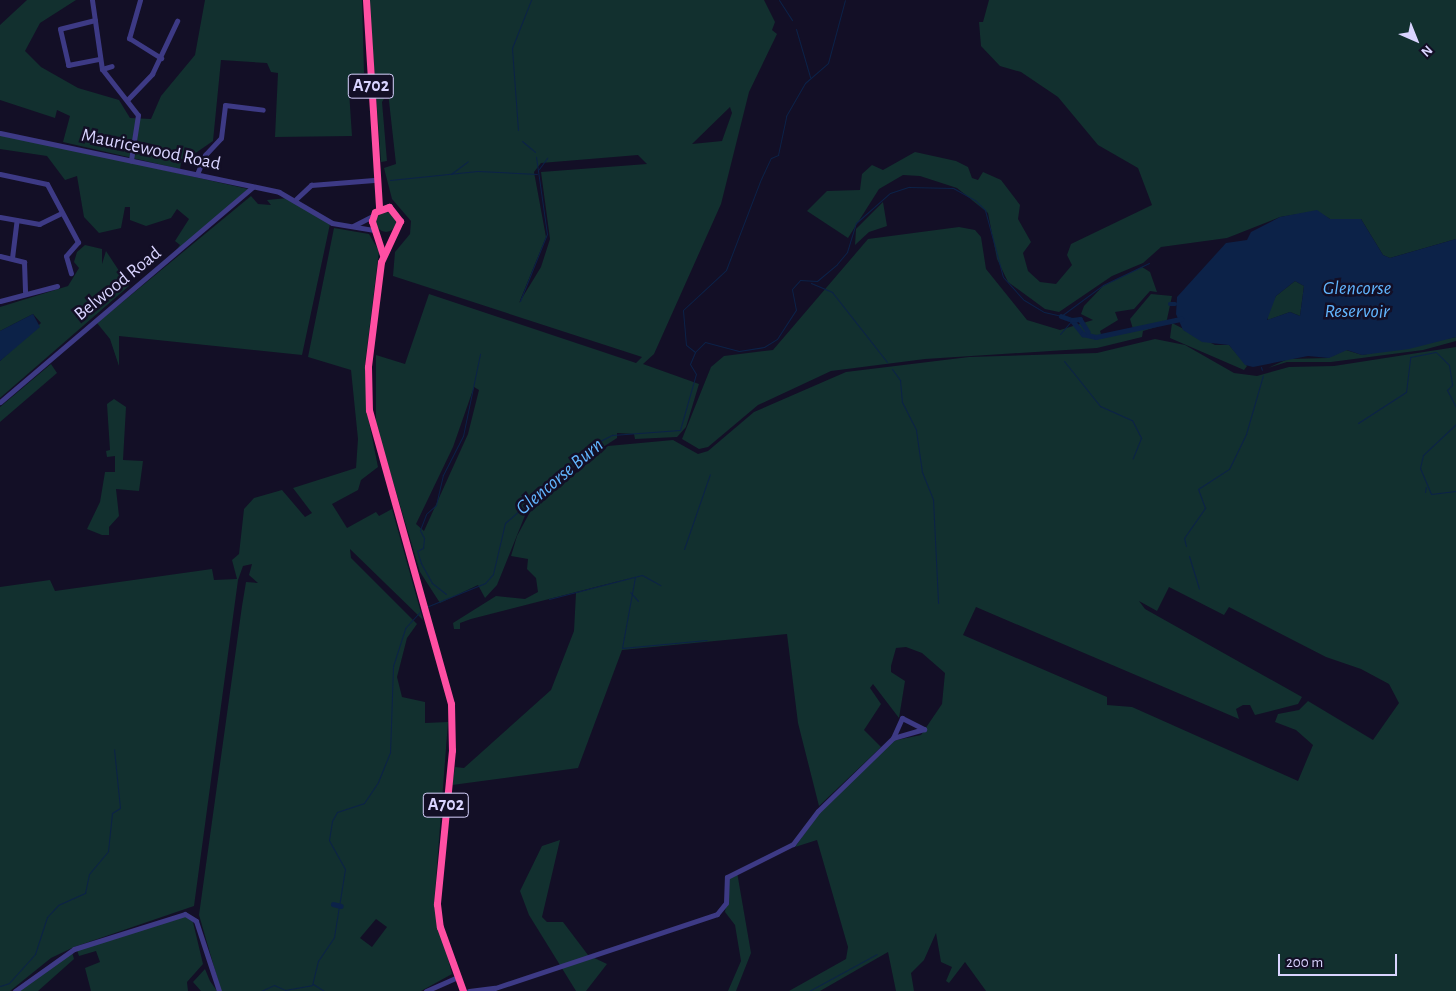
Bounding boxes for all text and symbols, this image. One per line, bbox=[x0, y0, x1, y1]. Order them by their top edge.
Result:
north arrow bbox=[1391, 15, 1441, 65]
text: N bbox=[1418, 42, 1435, 59]
road number: A702 bbox=[347, 70, 395, 102]
street label: Mauricewood Road bbox=[79, 124, 223, 176]
street label: Belwood Road bbox=[70, 242, 166, 326]
water label: Glencorse Reservoir bbox=[1323, 276, 1391, 323]
water label: Glencorse Burn bbox=[511, 433, 609, 521]
road number: A702 bbox=[422, 790, 470, 820]
scale bar bbox=[1281, 944, 1400, 976]
text: 200 m bbox=[1286, 955, 1323, 970]

